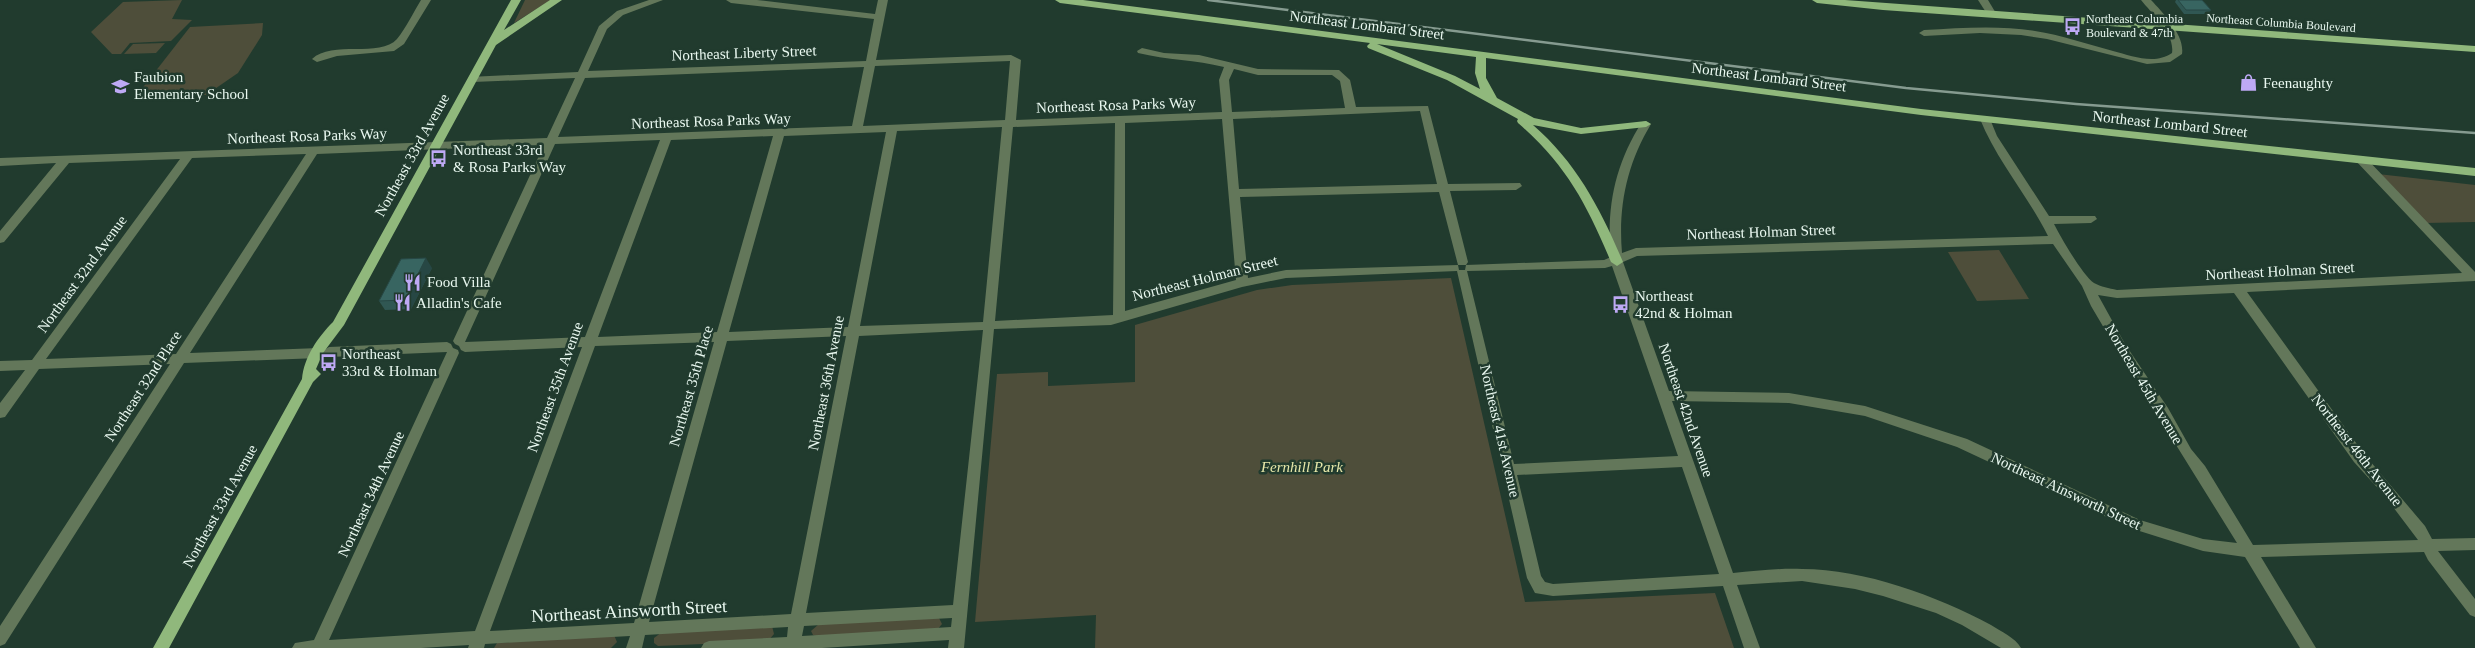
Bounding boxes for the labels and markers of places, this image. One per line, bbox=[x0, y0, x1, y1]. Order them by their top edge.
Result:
place label: Northeast Columbia Boulevard & 47th bbox=[2086, 12, 2184, 40]
bus stop icon: Northeast Columbia Boulevard & 47th bbox=[2062, 16, 2082, 36]
place label: Faubion Elementary School bbox=[134, 69, 249, 102]
shop icon: Feenaughty bbox=[2239, 73, 2259, 93]
place label: Feenaughty bbox=[2263, 75, 2333, 91]
school or university icon: Faubion Elementary School bbox=[110, 76, 130, 96]
place label: Northeast 33rd & Rosa Parks Way bbox=[453, 142, 567, 175]
bus stop icon: Northeast 33rd & Rosa Parks Way bbox=[429, 149, 449, 169]
restaurant icon: Food Villa bbox=[403, 272, 423, 292]
place label: Food Villa bbox=[427, 274, 491, 290]
place label: Northeast 42nd & Holman bbox=[1635, 288, 1733, 321]
restaurant icon: Alladin's Cafe bbox=[392, 293, 412, 313]
place label: Alladin's Cafe bbox=[416, 295, 502, 311]
bus stop icon: Northeast 42nd & Holman bbox=[1611, 295, 1631, 315]
place label: Northeast 33rd & Holman bbox=[342, 346, 437, 379]
bus stop icon: Northeast 33rd & Holman bbox=[318, 353, 338, 373]

